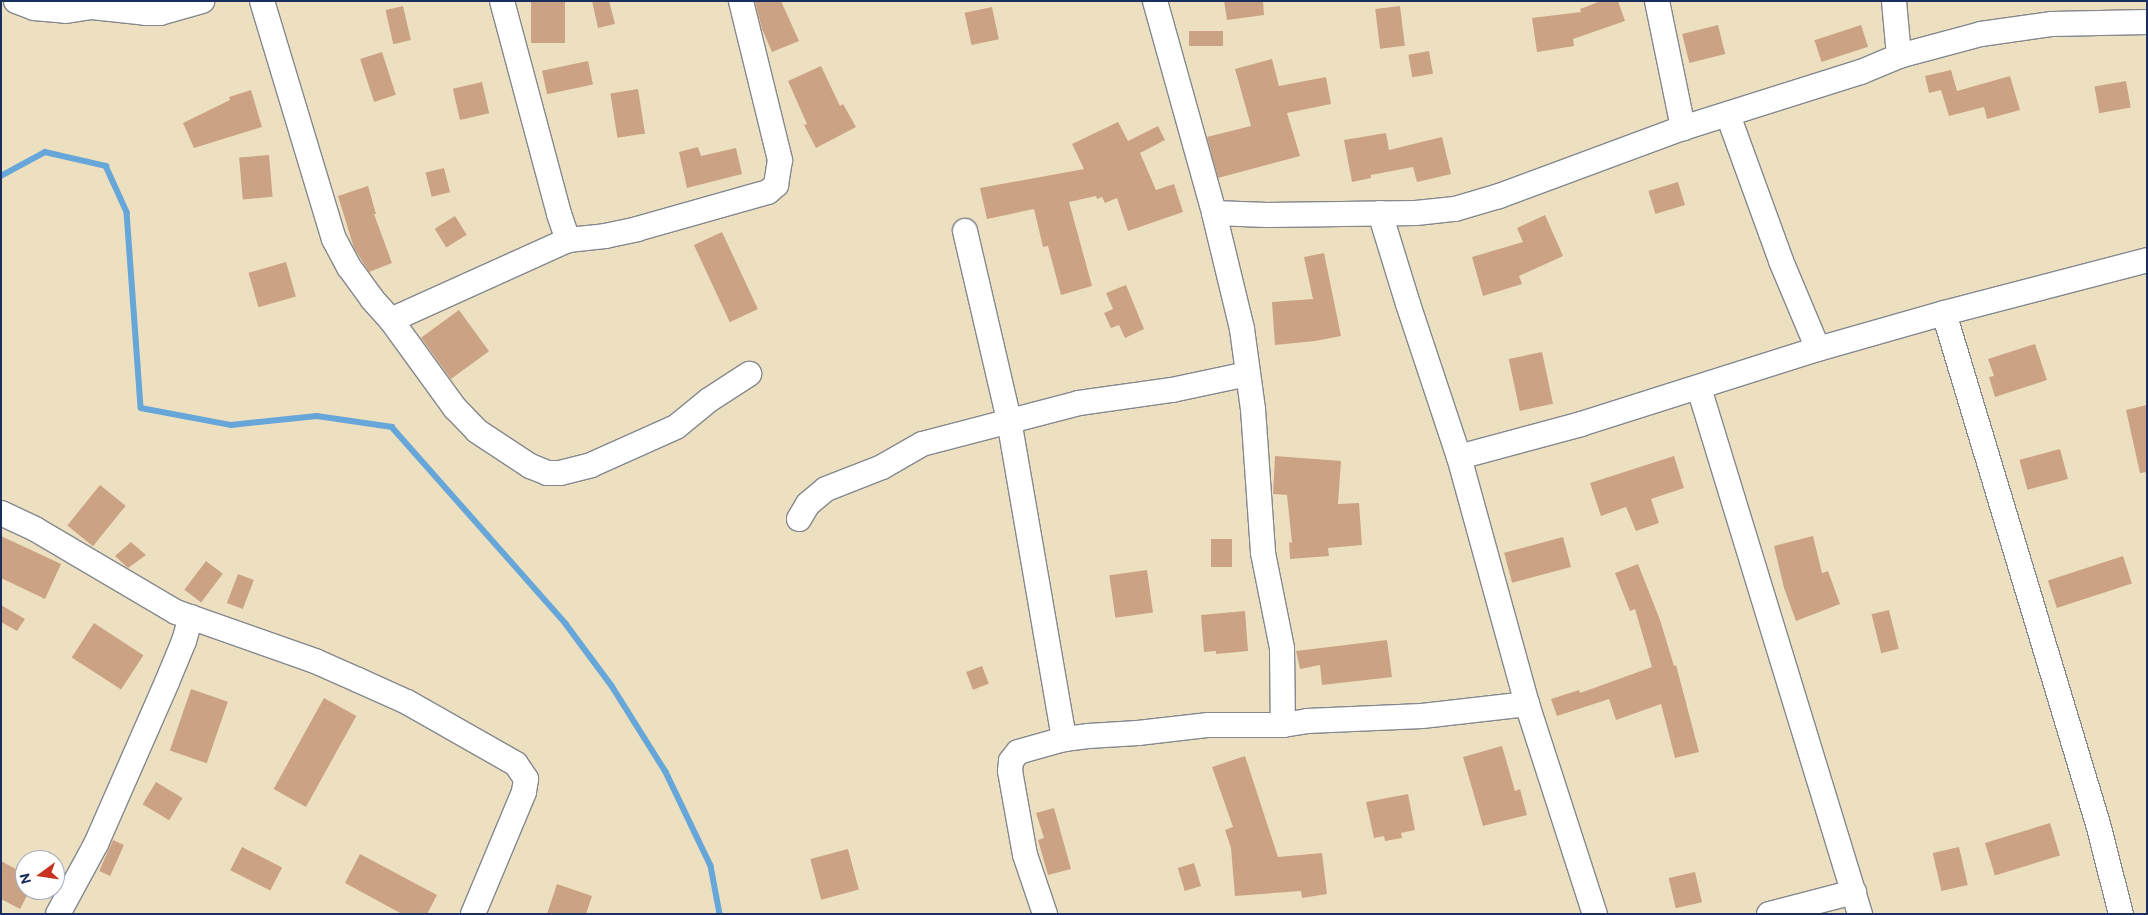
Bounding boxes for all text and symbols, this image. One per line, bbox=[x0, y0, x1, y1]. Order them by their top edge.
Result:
north arrow bbox=[15, 850, 65, 900]
text: N bbox=[16, 871, 35, 886]

